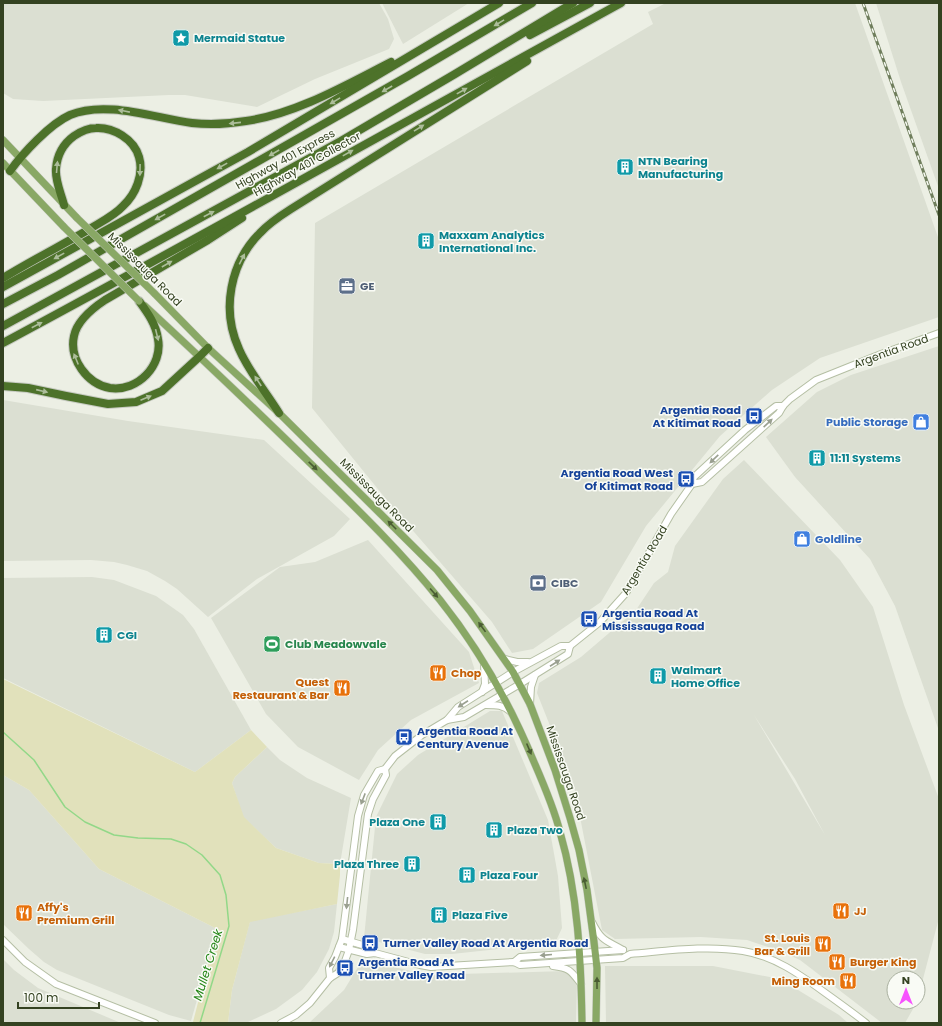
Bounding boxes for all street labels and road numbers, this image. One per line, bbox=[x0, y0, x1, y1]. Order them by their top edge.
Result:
street label: Highway 401 Express bbox=[232, 125, 338, 193]
street label: Highway 401 Collector bbox=[251, 128, 363, 200]
street label: Mississauga Road bbox=[104, 228, 186, 310]
street label: Argentia Road bbox=[851, 330, 931, 372]
street label: Mississauga Road bbox=[336, 454, 418, 536]
street label: Argentia Road bbox=[617, 522, 671, 598]
street label: Mississauga Road bbox=[542, 724, 590, 822]

